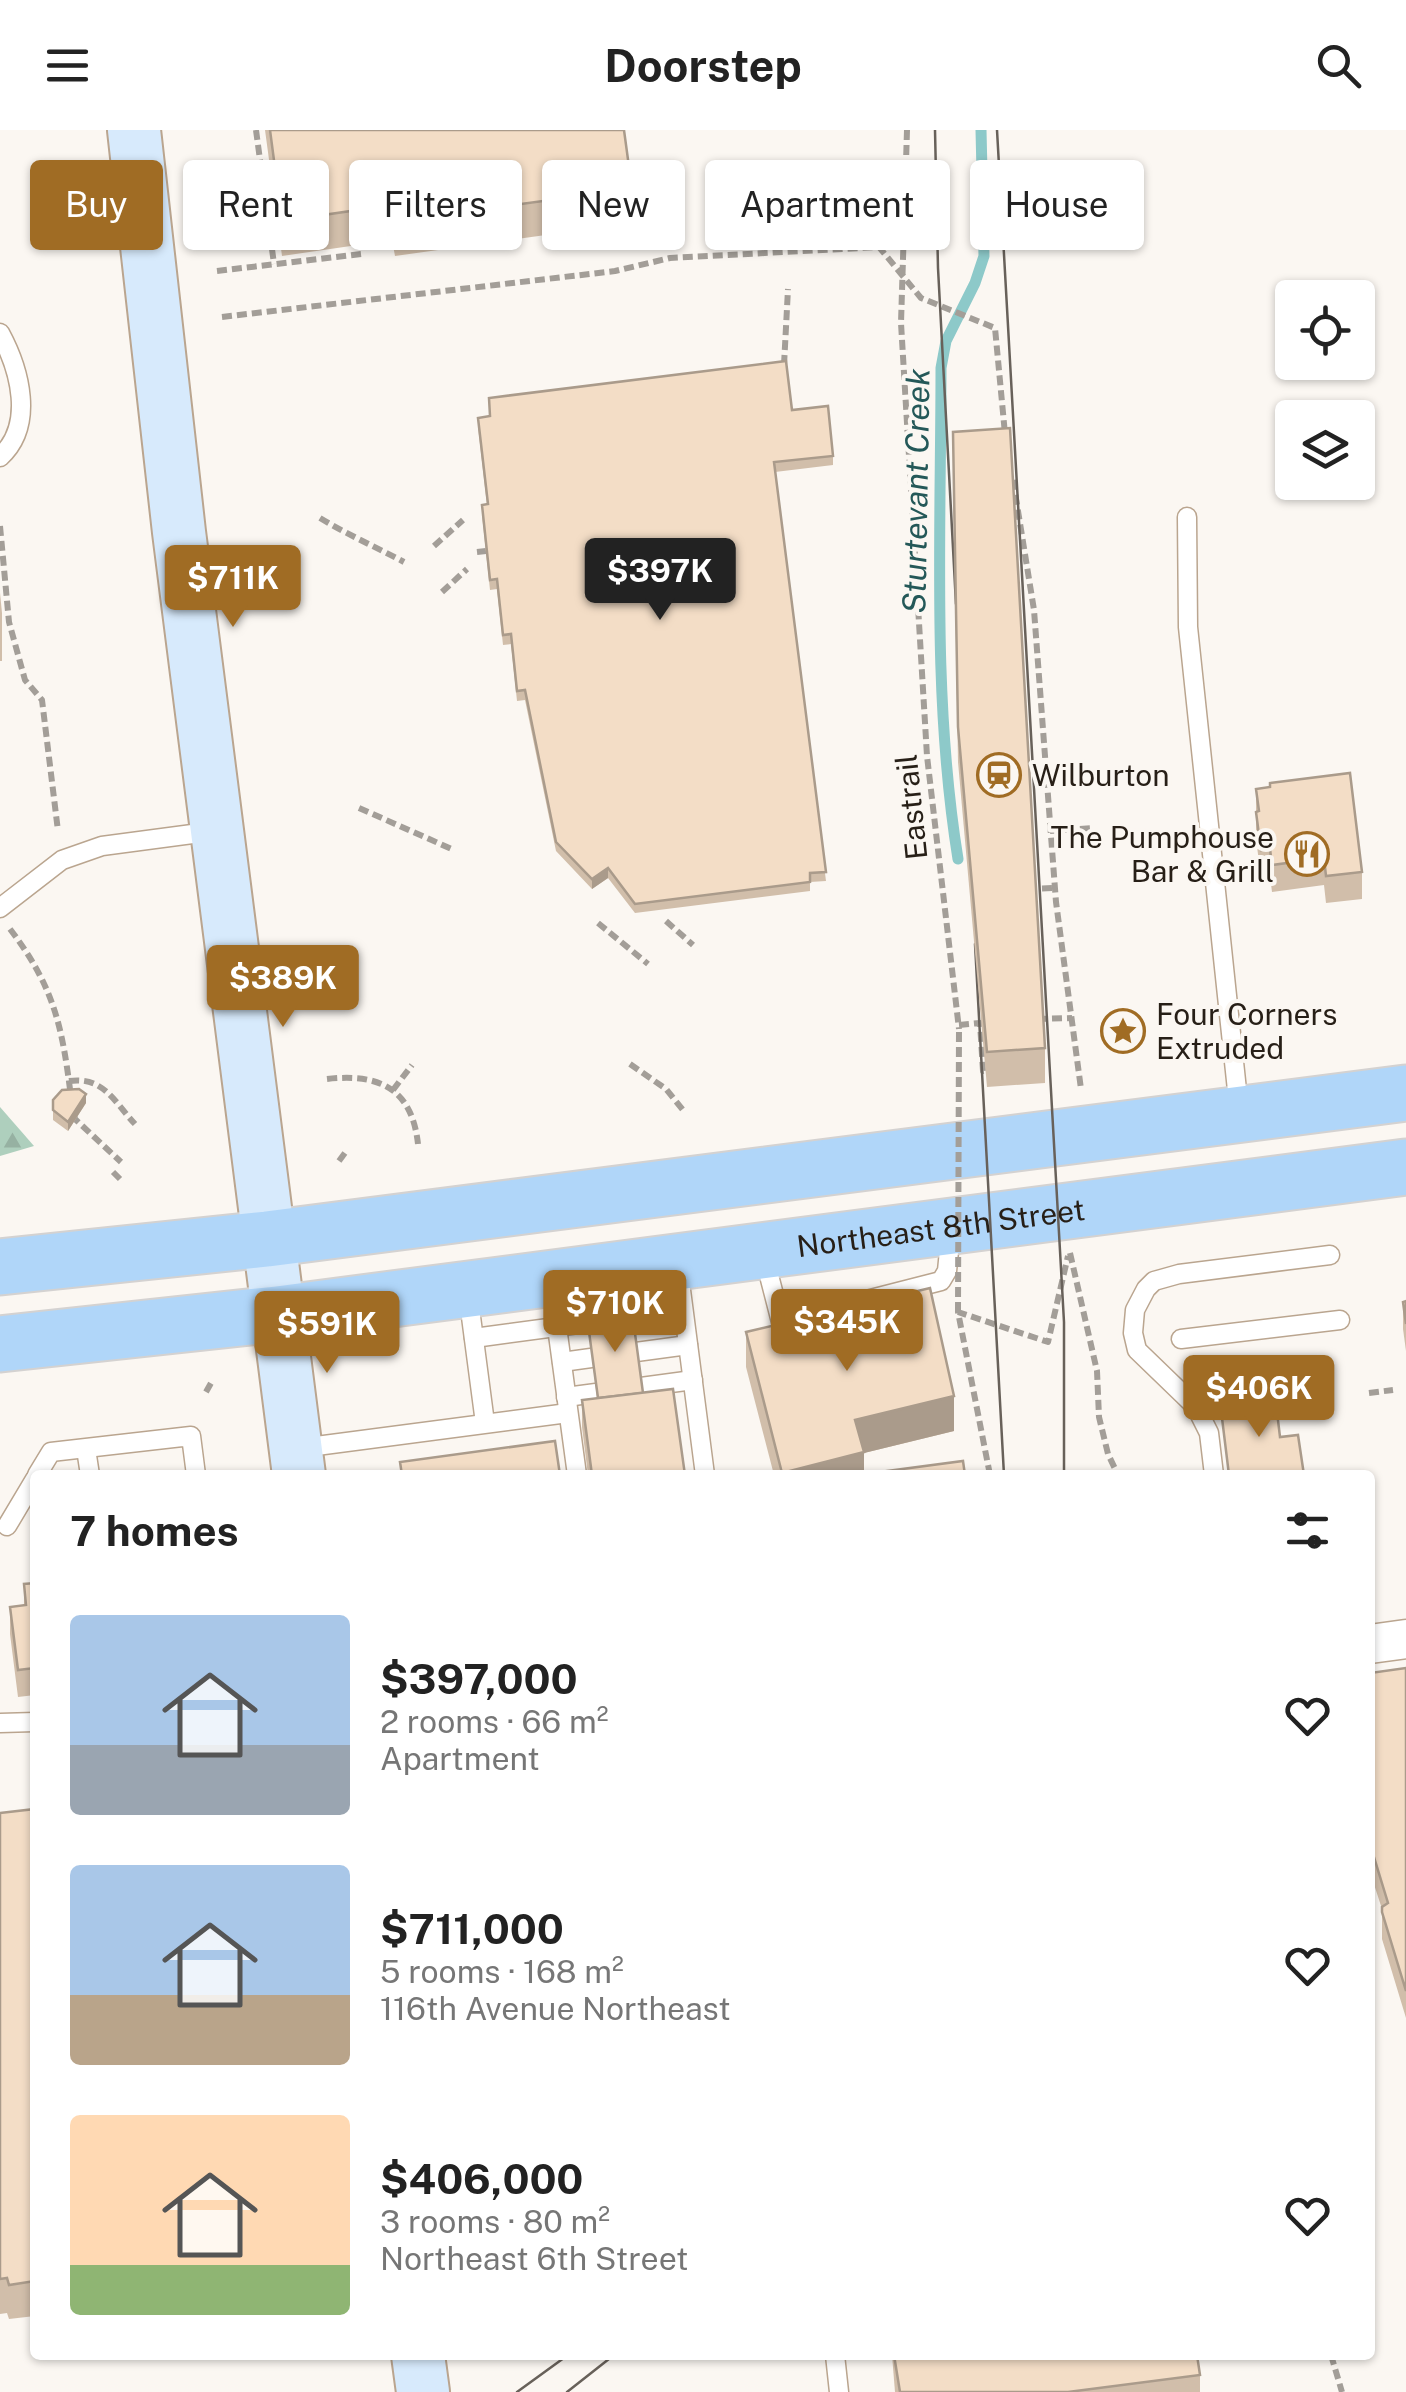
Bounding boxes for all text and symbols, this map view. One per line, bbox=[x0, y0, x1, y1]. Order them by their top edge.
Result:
icon: menu bbox=[40, 38, 95, 93]
icon: search bbox=[1311, 38, 1366, 93]
text: Doorstep bbox=[604, 39, 802, 92]
chip: Buy bbox=[30, 160, 163, 250]
chip: Rent bbox=[183, 160, 329, 250]
chip: Filters bbox=[349, 160, 522, 250]
chip: New bbox=[542, 160, 685, 250]
chip: Apartment bbox=[705, 160, 950, 250]
chip: House bbox=[970, 160, 1144, 250]
map controls bbox=[1275, 280, 1375, 500]
button: locate bbox=[1275, 280, 1375, 380]
water label: Sturtevant Creek bbox=[895, 367, 937, 614]
button: layers bbox=[1275, 400, 1375, 500]
pin: $397K bbox=[590, 538, 730, 623]
pin: $711K bbox=[163, 545, 303, 630]
text: $397K bbox=[607, 552, 713, 589]
text: $711K bbox=[187, 559, 279, 596]
street label: Eastrail bbox=[888, 752, 934, 862]
station icon: Wilburton bbox=[976, 752, 1022, 798]
place label: Wilburton bbox=[1032, 757, 1169, 793]
place label: The Pumphouse Bar & Grill bbox=[1051, 819, 1274, 889]
restaurant icon: The Pumphouse Bar & Grill bbox=[1284, 831, 1330, 877]
pin: $389K bbox=[213, 945, 353, 1030]
text: $389K bbox=[229, 959, 337, 996]
place label: Four Corners Extruded bbox=[1156, 996, 1337, 1066]
place icon: Four Corners Extruded bbox=[1100, 1008, 1146, 1054]
street label: Northeast 8th Street bbox=[795, 1191, 1087, 1264]
pin: $710K bbox=[545, 1270, 685, 1355]
text: $710K bbox=[565, 1284, 665, 1321]
pin: $345K bbox=[777, 1289, 917, 1374]
pin: $591K bbox=[257, 1291, 397, 1376]
text: $345K bbox=[793, 1303, 901, 1340]
text: $591K bbox=[276, 1305, 378, 1342]
pin: $406K bbox=[1189, 1355, 1329, 1440]
text: $406K bbox=[1205, 1369, 1313, 1406]
icon: filters bbox=[1280, 1503, 1335, 1558]
text: 7 homes bbox=[70, 1506, 239, 1555]
text: $397,000 bbox=[380, 1654, 577, 1703]
icon: home bbox=[150, 1655, 270, 1775]
icon: heart bbox=[1280, 1688, 1335, 1743]
text: 2 rooms · 66 m² bbox=[380, 1703, 608, 1740]
text: Apartment bbox=[380, 1740, 540, 1777]
text: $711,000 bbox=[380, 1904, 564, 1953]
icon: home bbox=[150, 1905, 270, 2025]
icon: heart bbox=[1280, 1938, 1335, 1993]
text: 5 rooms · 168 m² bbox=[380, 1953, 624, 1990]
text: 116th Avenue Northeast bbox=[380, 1990, 731, 2027]
text: $406,000 bbox=[380, 2154, 583, 2203]
icon: home bbox=[150, 2155, 270, 2275]
icon: heart bbox=[1280, 2188, 1335, 2243]
text: 3 rooms · 80 m² bbox=[380, 2203, 610, 2240]
text: Northeast 6th Street bbox=[380, 2240, 689, 2277]

